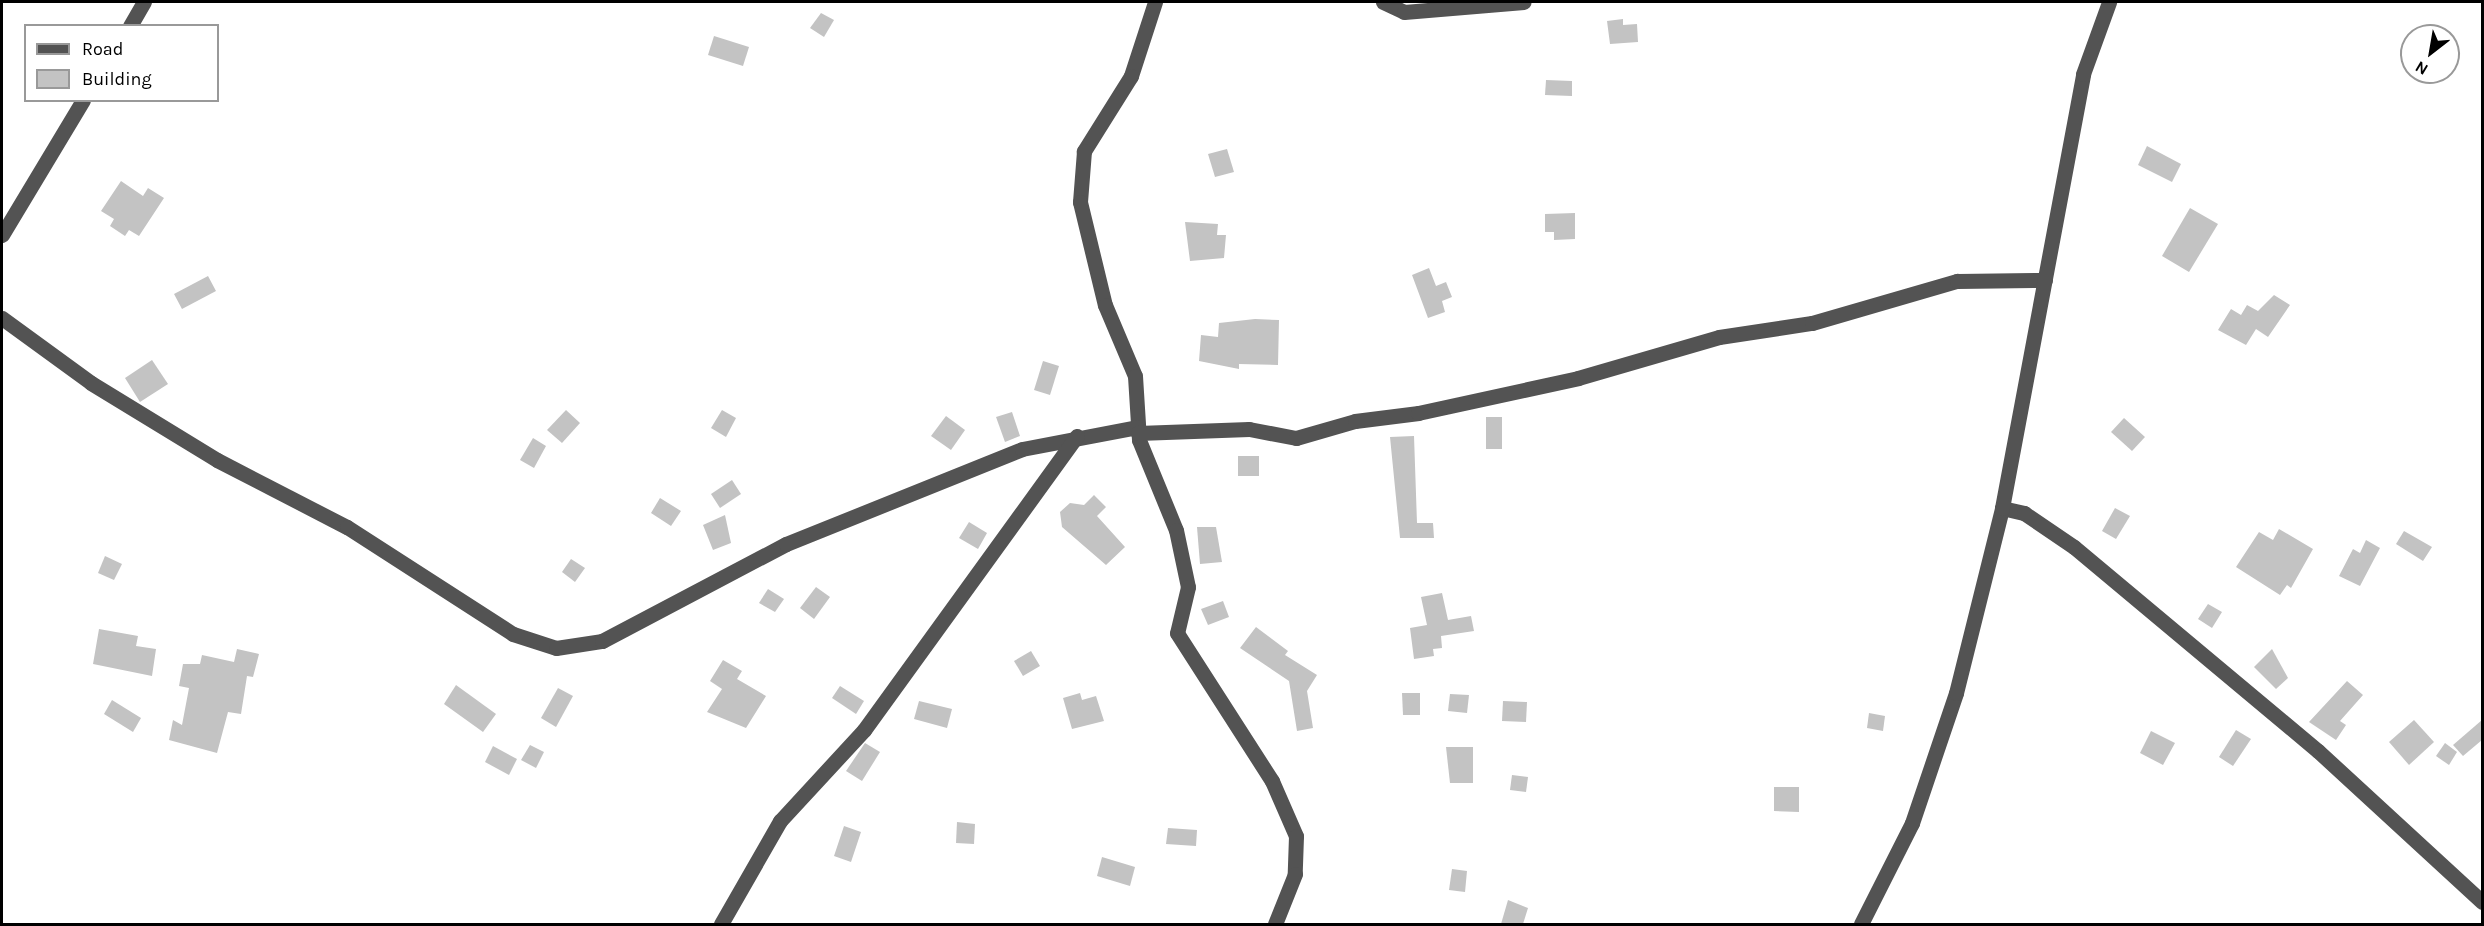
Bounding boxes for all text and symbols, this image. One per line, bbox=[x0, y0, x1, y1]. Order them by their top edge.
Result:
legend bbox=[24, 24, 219, 102]
north arrow bbox=[2400, 24, 2460, 84]
text: Road bbox=[82, 38, 123, 60]
text: N bbox=[2412, 57, 2431, 79]
text: Building bbox=[82, 68, 152, 90]

